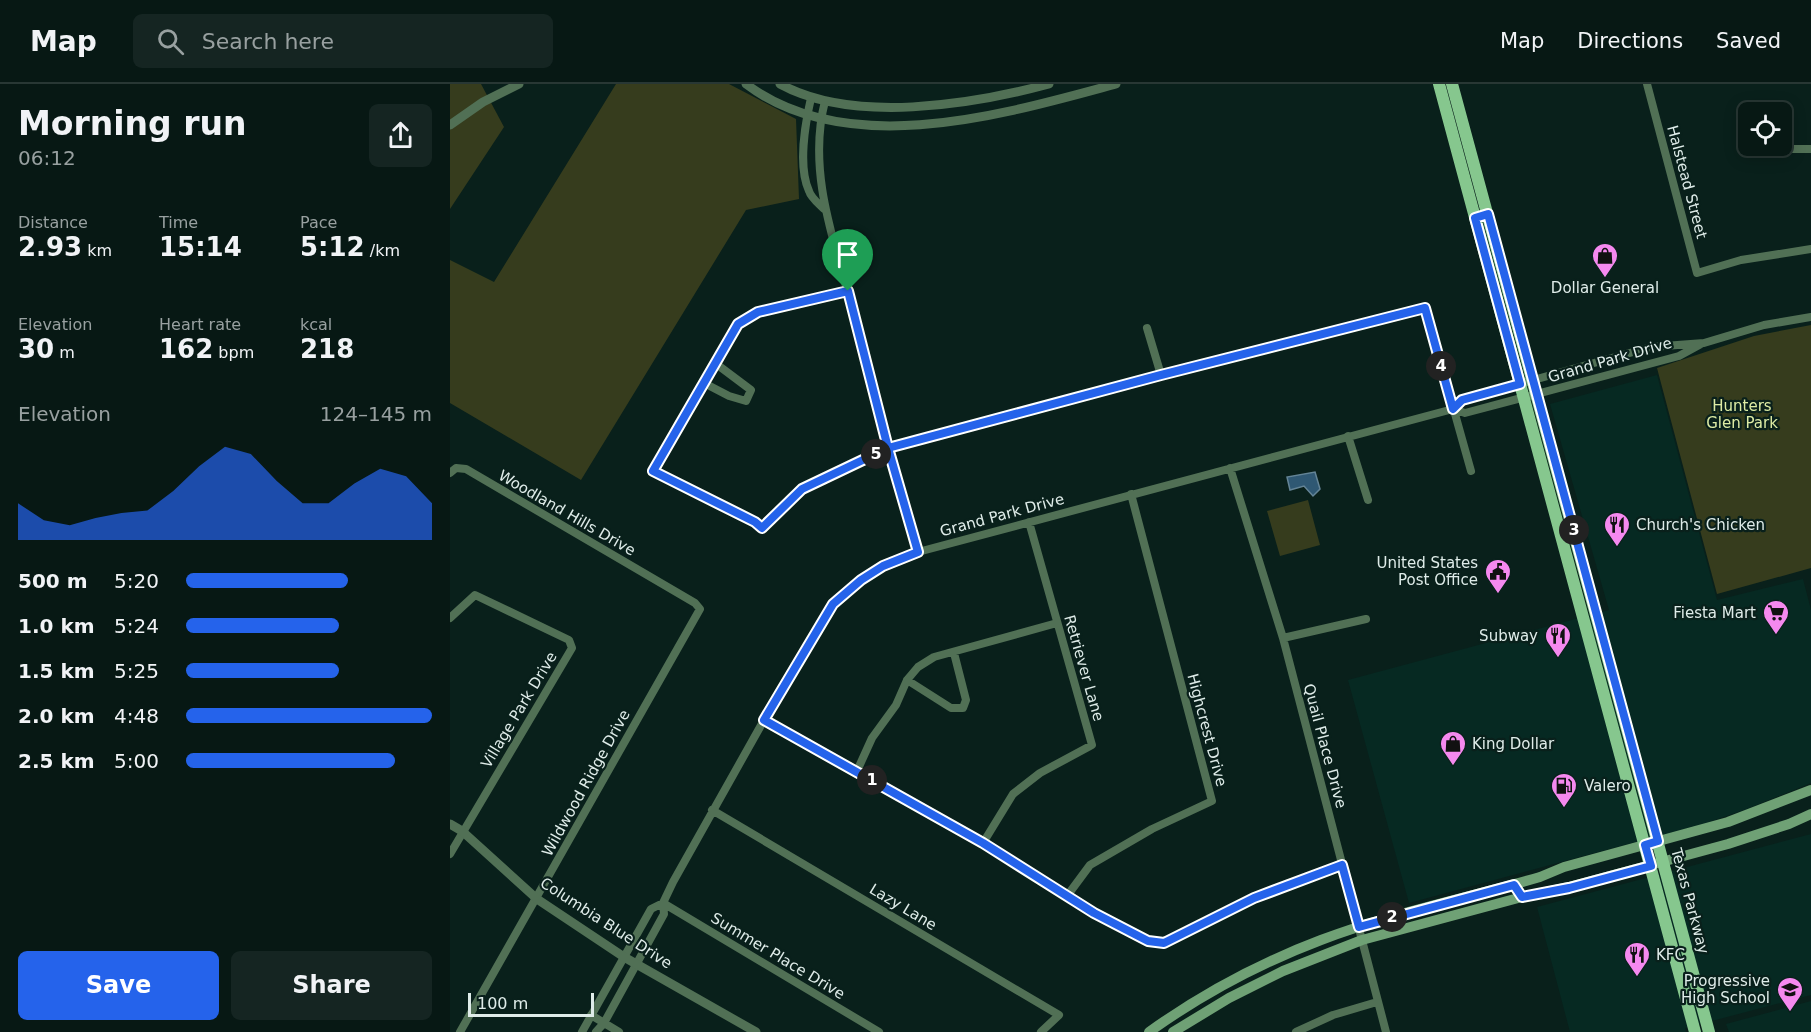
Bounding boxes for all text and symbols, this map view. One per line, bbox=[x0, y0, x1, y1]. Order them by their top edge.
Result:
search box bbox=[133, 14, 553, 68]
text: Map bbox=[30, 25, 97, 58]
icon: search bbox=[154, 25, 187, 58]
text: Search here bbox=[202, 29, 334, 54]
text: Map bbox=[1500, 29, 1544, 53]
text: Directions bbox=[1577, 29, 1683, 53]
text: Saved bbox=[1716, 29, 1781, 53]
map controls bbox=[1738, 102, 1792, 156]
button: locate bbox=[1738, 102, 1792, 156]
text: Morning run bbox=[18, 104, 246, 143]
button: share bbox=[369, 104, 432, 167]
street label: Halstead Street bbox=[1663, 123, 1711, 241]
text: 06:12 bbox=[18, 146, 76, 170]
text: Distance bbox=[18, 213, 88, 232]
text: Time bbox=[159, 213, 198, 232]
text: Pace bbox=[300, 213, 337, 232]
pin bbox=[822, 229, 873, 291]
text: 2.93 bbox=[18, 232, 82, 262]
text: 15:14 bbox=[159, 232, 242, 262]
text: 5:12 bbox=[300, 232, 365, 262]
icon: arrive bbox=[831, 238, 864, 271]
text: km bbox=[82, 241, 112, 260]
text: /km bbox=[365, 241, 400, 260]
shop icon: Dollar General bbox=[1590, 241, 1620, 279]
place label: Dollar General bbox=[1551, 279, 1659, 297]
text: Elevation bbox=[18, 315, 92, 334]
text: Heart rate bbox=[159, 315, 241, 334]
text: kcal bbox=[300, 315, 332, 334]
text: 30 bbox=[18, 334, 54, 364]
text: 162 bbox=[159, 334, 213, 364]
text: 218 bbox=[300, 334, 354, 364]
street label: Grand Park Drive bbox=[1546, 334, 1674, 386]
text: m bbox=[54, 343, 75, 362]
text: bpm bbox=[213, 343, 254, 362]
pin: 4 bbox=[1426, 351, 1456, 381]
text: 4 bbox=[1435, 356, 1447, 375]
park label: Hunters Glen Park bbox=[1706, 397, 1778, 432]
text: Elevation bbox=[18, 402, 111, 426]
text: 124–145 m bbox=[320, 402, 432, 426]
pin: 5 bbox=[861, 439, 891, 469]
text: 5 bbox=[870, 444, 882, 463]
street label: Woodland Hills Drive bbox=[495, 466, 639, 560]
street label: Grand Park Drive bbox=[938, 490, 1066, 540]
restaurant icon: Church's Chicken bbox=[1602, 510, 1632, 548]
pin: 3 bbox=[1559, 515, 1589, 545]
place label: Church's Chicken bbox=[1636, 516, 1765, 534]
text: 3 bbox=[1568, 520, 1580, 539]
place label: United States Post Office bbox=[1376, 554, 1478, 589]
public building icon: United States Post Office bbox=[1483, 557, 1513, 595]
text: 500 m bbox=[18, 569, 88, 593]
text: 5:20 bbox=[114, 569, 159, 593]
supermarket icon: Fiesta Mart bbox=[1761, 598, 1791, 636]
place label: Fiesta Mart bbox=[1673, 604, 1756, 622]
street label: Retriever Lane bbox=[1060, 613, 1108, 723]
text: 1.0 km bbox=[18, 614, 95, 638]
text: 5:24 bbox=[114, 614, 159, 638]
restaurant icon: Subway bbox=[1543, 621, 1573, 659]
place label: Subway bbox=[1479, 627, 1538, 645]
street label: Village Park Drive bbox=[477, 649, 561, 771]
text: 1.5 km bbox=[18, 659, 95, 683]
text: 5:25 bbox=[114, 659, 159, 683]
street label: Highcrest Drive bbox=[1183, 672, 1231, 788]
street label: Quail Place Drive bbox=[1300, 682, 1350, 810]
text: 2.0 km bbox=[18, 704, 95, 728]
text: 4:48 bbox=[114, 704, 159, 728]
street label: Wildwood Ridge Drive bbox=[538, 707, 634, 859]
shop icon: King Dollar bbox=[1438, 729, 1468, 767]
place label: King Dollar bbox=[1472, 735, 1555, 753]
text: 2.5 km bbox=[18, 749, 95, 773]
text: 5:00 bbox=[114, 749, 159, 773]
pin: 1 bbox=[857, 765, 887, 795]
text: 1 bbox=[866, 770, 878, 789]
fuel station icon: Valero bbox=[1549, 771, 1579, 809]
place label: Valero bbox=[1584, 777, 1631, 795]
street label: Texas Parkway bbox=[1667, 845, 1713, 956]
street label: Columbia Blue Drive bbox=[537, 874, 675, 972]
street label: Lazy Lane bbox=[866, 880, 940, 934]
pin: 2 bbox=[1377, 902, 1407, 932]
text: 2 bbox=[1386, 907, 1398, 926]
street label: Summer Place Drive bbox=[708, 909, 848, 1003]
restaurant icon: KFC bbox=[1622, 940, 1652, 978]
place label: KFC bbox=[1656, 946, 1685, 964]
button: Save bbox=[18, 951, 219, 1020]
button: Share bbox=[231, 951, 432, 1020]
place label: Progressive High School bbox=[1681, 972, 1770, 1007]
school or university icon: Progressive High School bbox=[1775, 975, 1805, 1013]
scale bar bbox=[468, 990, 594, 1018]
text: 100 m bbox=[477, 994, 528, 1013]

